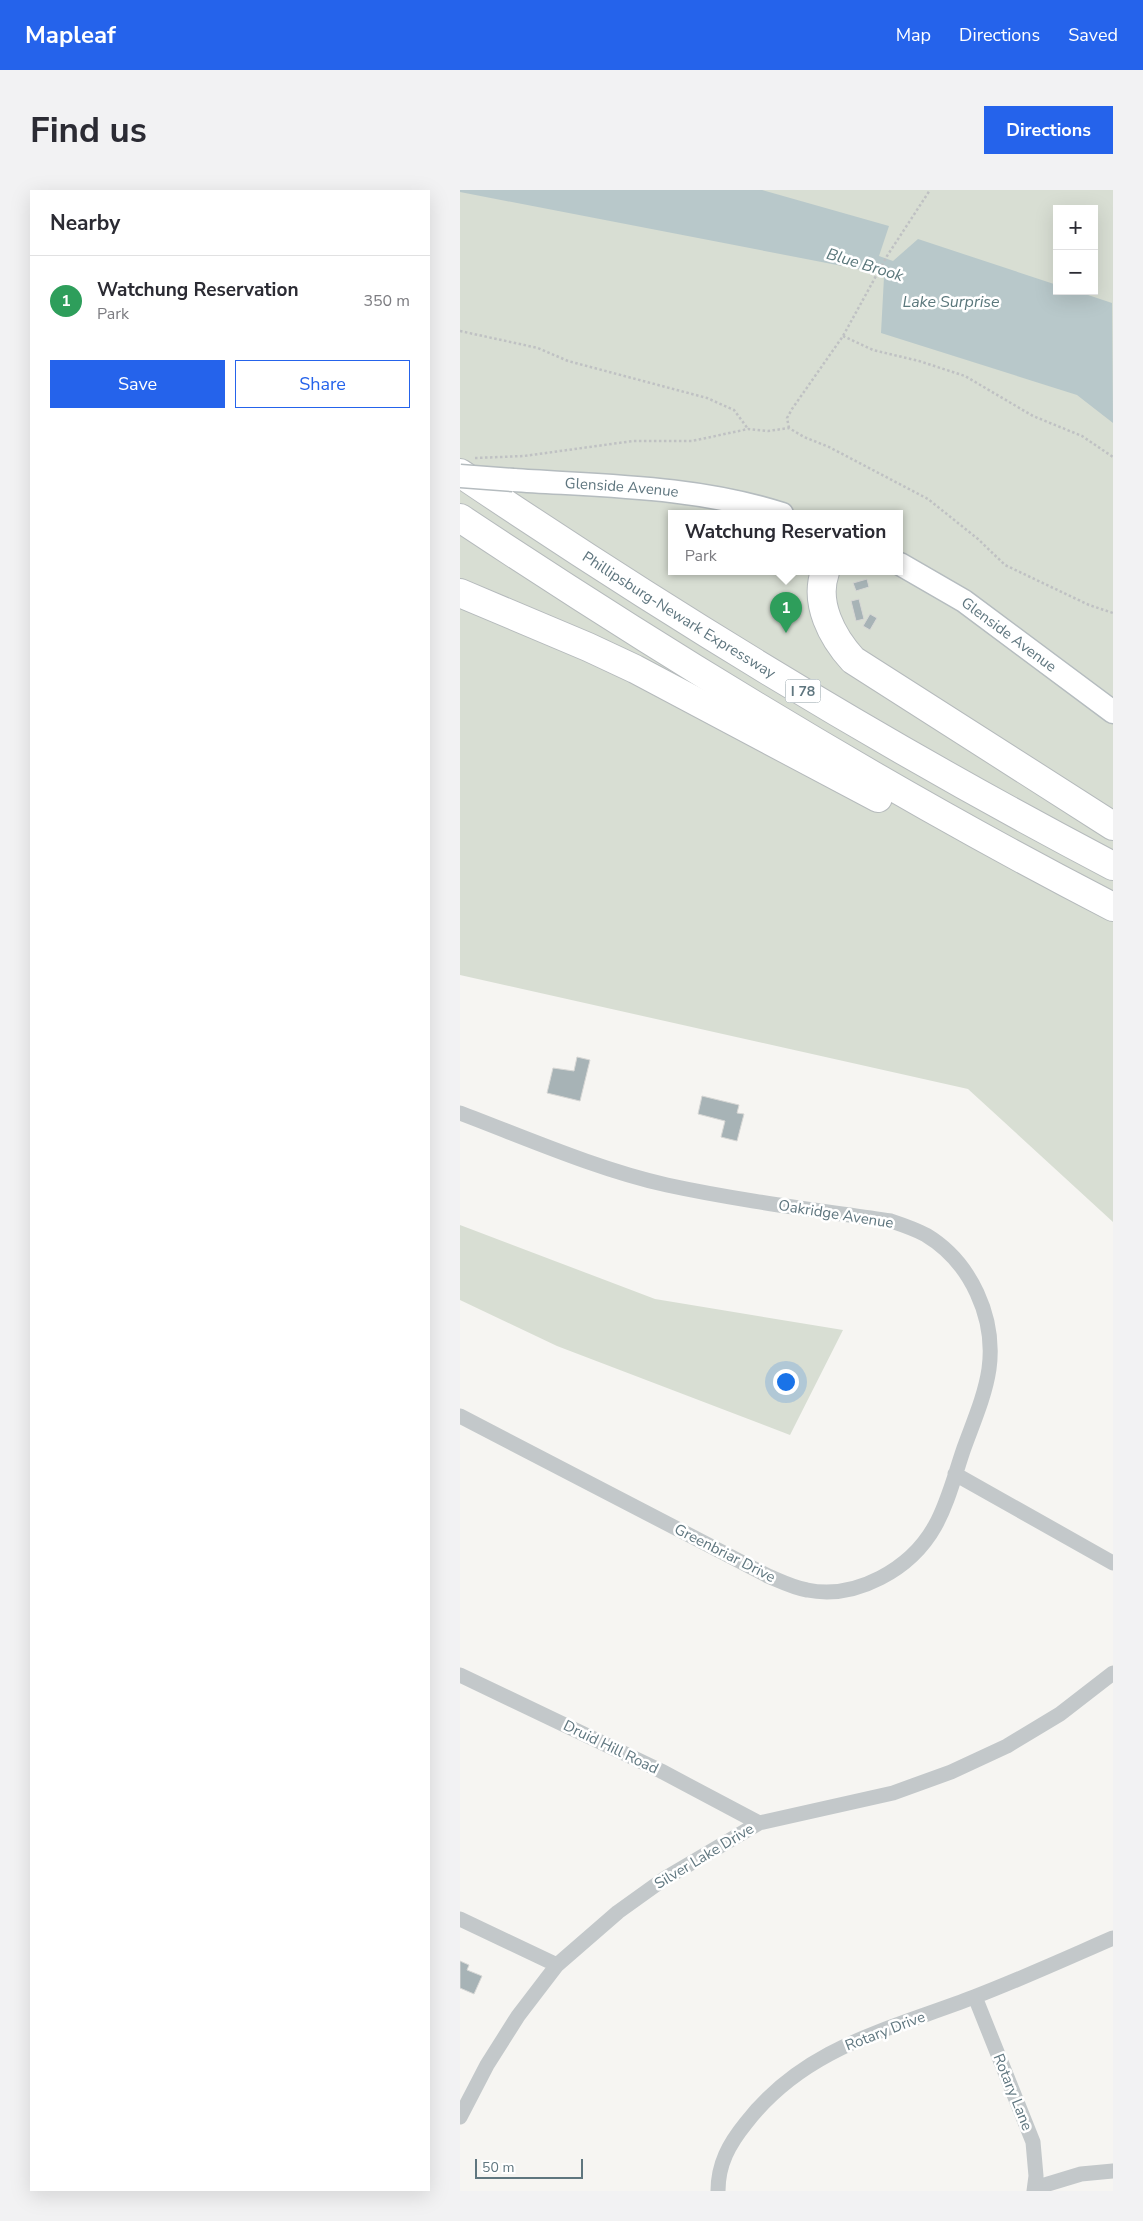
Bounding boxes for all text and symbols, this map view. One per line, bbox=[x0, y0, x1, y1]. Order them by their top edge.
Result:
text: Mapleaf bbox=[25, 19, 116, 51]
text: Map bbox=[896, 23, 931, 47]
text: Directions bbox=[959, 23, 1040, 47]
text: Saved bbox=[1068, 23, 1118, 47]
button: Directions bbox=[984, 106, 1113, 154]
text: Find us bbox=[30, 107, 147, 154]
map controls bbox=[1053, 205, 1098, 295]
button: + bbox=[1053, 205, 1098, 250]
text: Nearby bbox=[50, 209, 120, 237]
water label: Blue Brook bbox=[824, 243, 907, 287]
button: − bbox=[1053, 250, 1098, 295]
text: Watchung Reservation bbox=[97, 277, 299, 303]
text: 1 bbox=[61, 290, 71, 312]
text: 350 m bbox=[363, 290, 410, 312]
water label: Lake Surprise bbox=[902, 291, 1000, 313]
text: Park bbox=[97, 303, 129, 325]
button: Save bbox=[50, 360, 225, 408]
button: Share bbox=[235, 360, 410, 408]
street label: Glenside Avenue bbox=[564, 473, 680, 502]
popup bbox=[668, 510, 903, 575]
text: Watchung Reservation bbox=[685, 519, 886, 545]
text: Park bbox=[685, 545, 717, 567]
street label: Phillipsburg-Newark Expressway bbox=[578, 547, 780, 683]
pin: 1 bbox=[770, 592, 802, 633]
street label: Glenside Avenue bbox=[957, 592, 1061, 677]
road number: I 78 bbox=[786, 680, 820, 702]
street label: Oakridge Avenue bbox=[777, 1195, 895, 1233]
your location bbox=[773, 1369, 799, 1395]
street label: Greenbriar Drive bbox=[671, 1519, 779, 1587]
street label: Druid Hill Road bbox=[560, 1715, 662, 1779]
street label: Silver Lake Drive bbox=[651, 1818, 757, 1894]
street label: Rotary Drive bbox=[842, 2007, 928, 2055]
street label: Rotary Lane bbox=[988, 2051, 1038, 2133]
scale bar bbox=[475, 2156, 582, 2179]
text: 50 m bbox=[482, 2158, 514, 2177]

